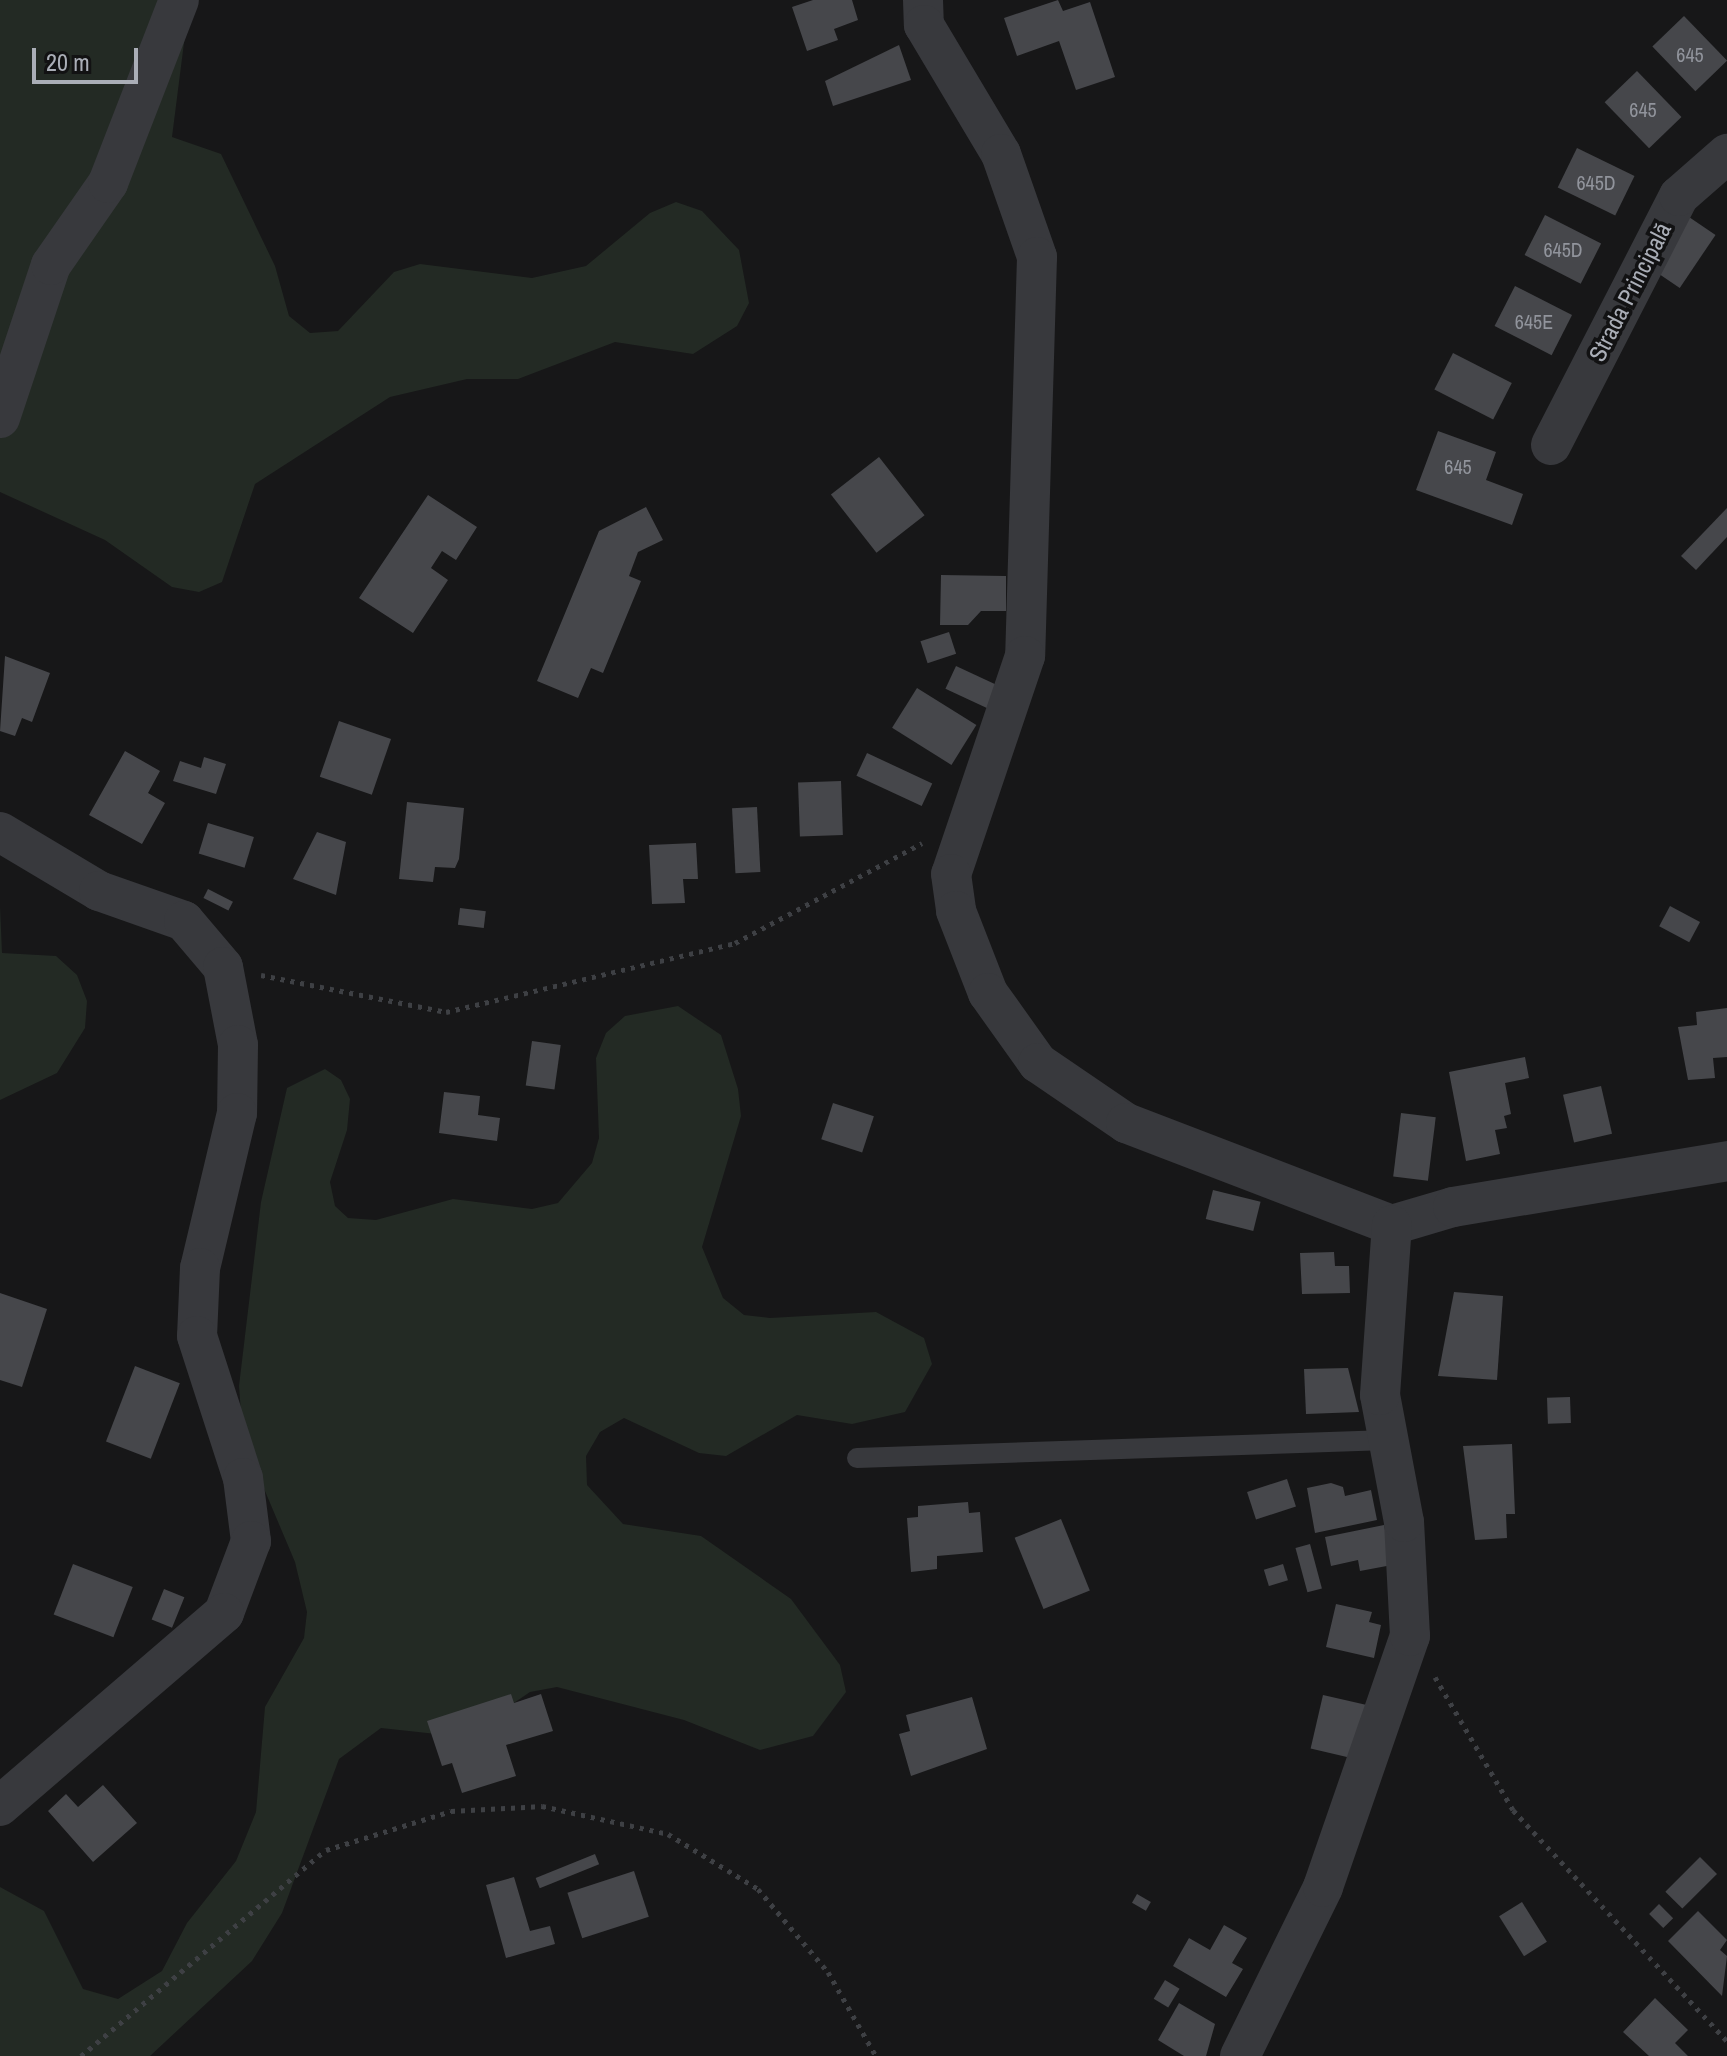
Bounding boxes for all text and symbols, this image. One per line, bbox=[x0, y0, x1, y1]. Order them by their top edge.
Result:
scale bar bbox=[36, 32, 142, 82]
house number: 645 bbox=[1676, 42, 1704, 66]
text: 20 m bbox=[46, 46, 90, 78]
house number: 645 bbox=[1629, 97, 1657, 121]
house number: 645D bbox=[1576, 170, 1616, 194]
street label: Strada Principală bbox=[1583, 218, 1677, 366]
house number: 645D bbox=[1543, 237, 1583, 261]
house number: 645E bbox=[1515, 309, 1553, 333]
house number: 645 bbox=[1444, 454, 1472, 478]

